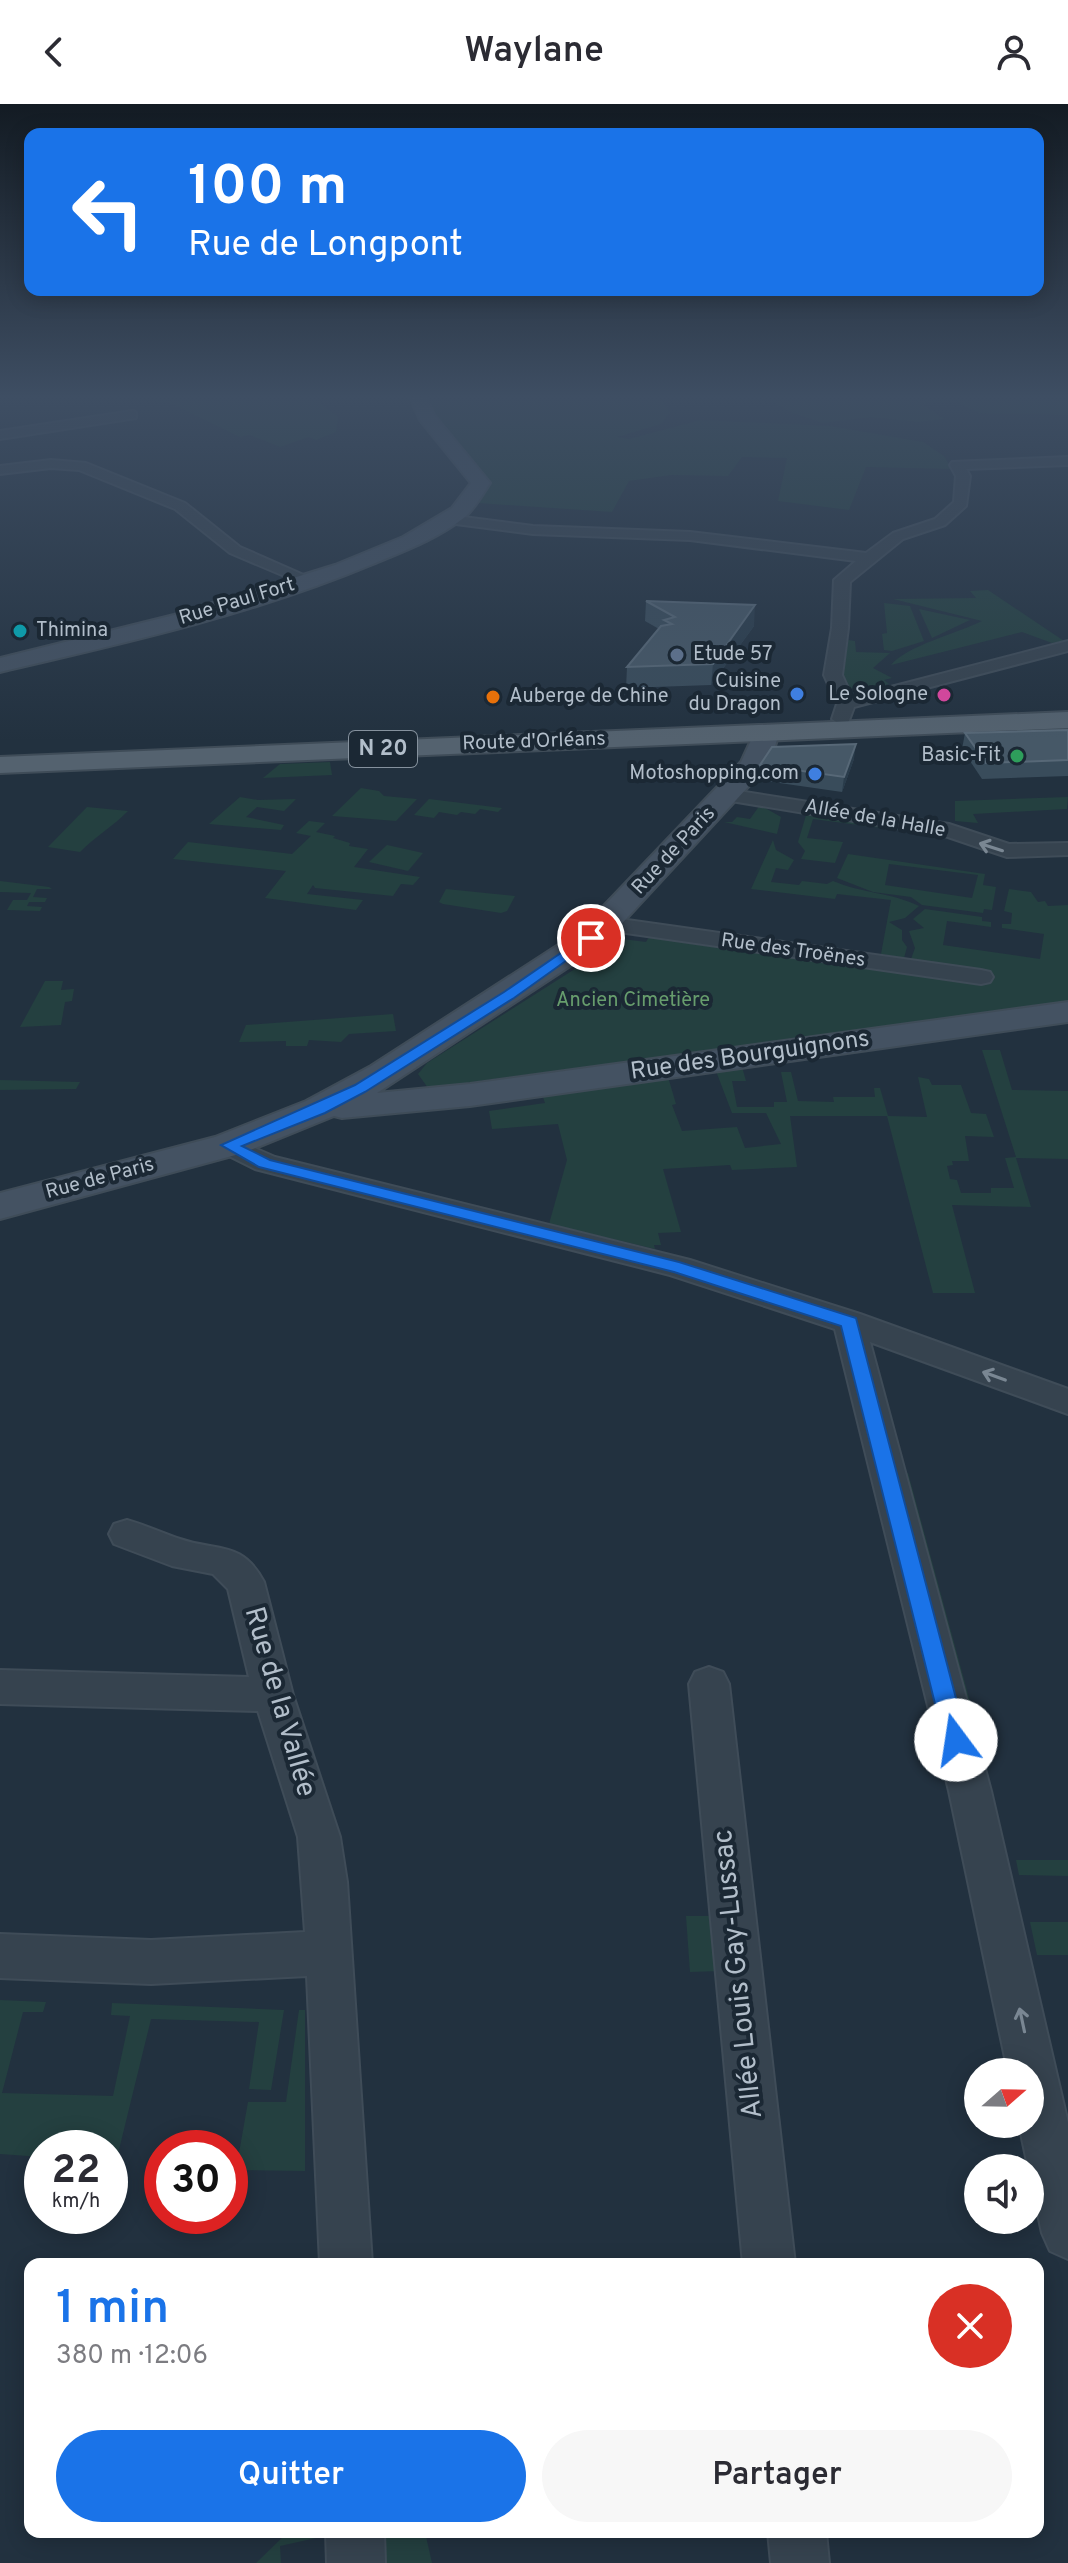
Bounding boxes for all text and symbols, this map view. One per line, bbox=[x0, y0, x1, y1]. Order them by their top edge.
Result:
text: Waylane bbox=[464, 29, 604, 75]
icon: back bbox=[32, 30, 76, 74]
icon: person bbox=[992, 30, 1036, 74]
text: 100 m bbox=[188, 154, 347, 224]
icon: left bbox=[56, 160, 160, 264]
text: Rue de Longpont bbox=[188, 223, 463, 269]
street label: Rue Paul Fort bbox=[176, 572, 298, 632]
place label: Thimina bbox=[36, 618, 108, 644]
marker: Thimina bbox=[11, 622, 29, 640]
place label: Etude 57 bbox=[693, 642, 772, 668]
marker: Etude 57 bbox=[668, 646, 686, 664]
place label: Cuisine du Dragon bbox=[688, 669, 781, 718]
place label: Le Sologne bbox=[828, 682, 928, 708]
place label: Auberge de Chine bbox=[509, 684, 668, 710]
marker: Cuisine du Dragon bbox=[788, 685, 806, 703]
marker: Le Sologne bbox=[935, 686, 953, 704]
marker: Auberge de Chine bbox=[484, 688, 502, 706]
street label: Route d'Orléans bbox=[462, 727, 606, 757]
road number: N 20 bbox=[349, 731, 417, 767]
place label: Basic-Fit bbox=[921, 743, 1001, 769]
marker: Basic-Fit bbox=[1008, 747, 1026, 765]
place label: Motoshopping.com bbox=[629, 761, 799, 787]
marker: Motoshopping.com bbox=[806, 765, 824, 783]
street label: Allée de la Halle bbox=[803, 794, 947, 844]
street label: Rue de Paris bbox=[626, 801, 722, 901]
one-way arrow bbox=[979, 838, 1004, 853]
pin bbox=[557, 904, 625, 972]
icon: arrive bbox=[569, 916, 613, 960]
street label: Rue des Troënes bbox=[719, 928, 867, 974]
park label: Ancien Cimetière bbox=[556, 988, 710, 1014]
street label: Rue des Bourguignons bbox=[629, 1024, 871, 1088]
street label: Rue de Paris bbox=[43, 1152, 157, 1206]
one-way arrow bbox=[982, 1367, 1007, 1382]
street label: Rue de la Vallée bbox=[235, 1603, 323, 1801]
position arrow bbox=[914, 1698, 998, 1782]
street label: Allée Louis Gay-Lussac bbox=[706, 1828, 772, 2120]
one-way arrow bbox=[1014, 2007, 1029, 2033]
north arrow bbox=[964, 2058, 1044, 2138]
map controls bbox=[964, 2058, 1044, 2234]
speed limit sign: 30 bbox=[144, 2130, 248, 2234]
text: 22 bbox=[52, 2147, 100, 2197]
button: sound bbox=[964, 2154, 1044, 2234]
text: km/h bbox=[52, 2189, 100, 2215]
text: 1 min bbox=[56, 2280, 169, 2340]
button: close bbox=[928, 2284, 1012, 2368]
text: 380 m · 12:06 bbox=[56, 2340, 208, 2373]
button: Quitter bbox=[56, 2430, 526, 2522]
button: Partager bbox=[542, 2430, 1012, 2522]

